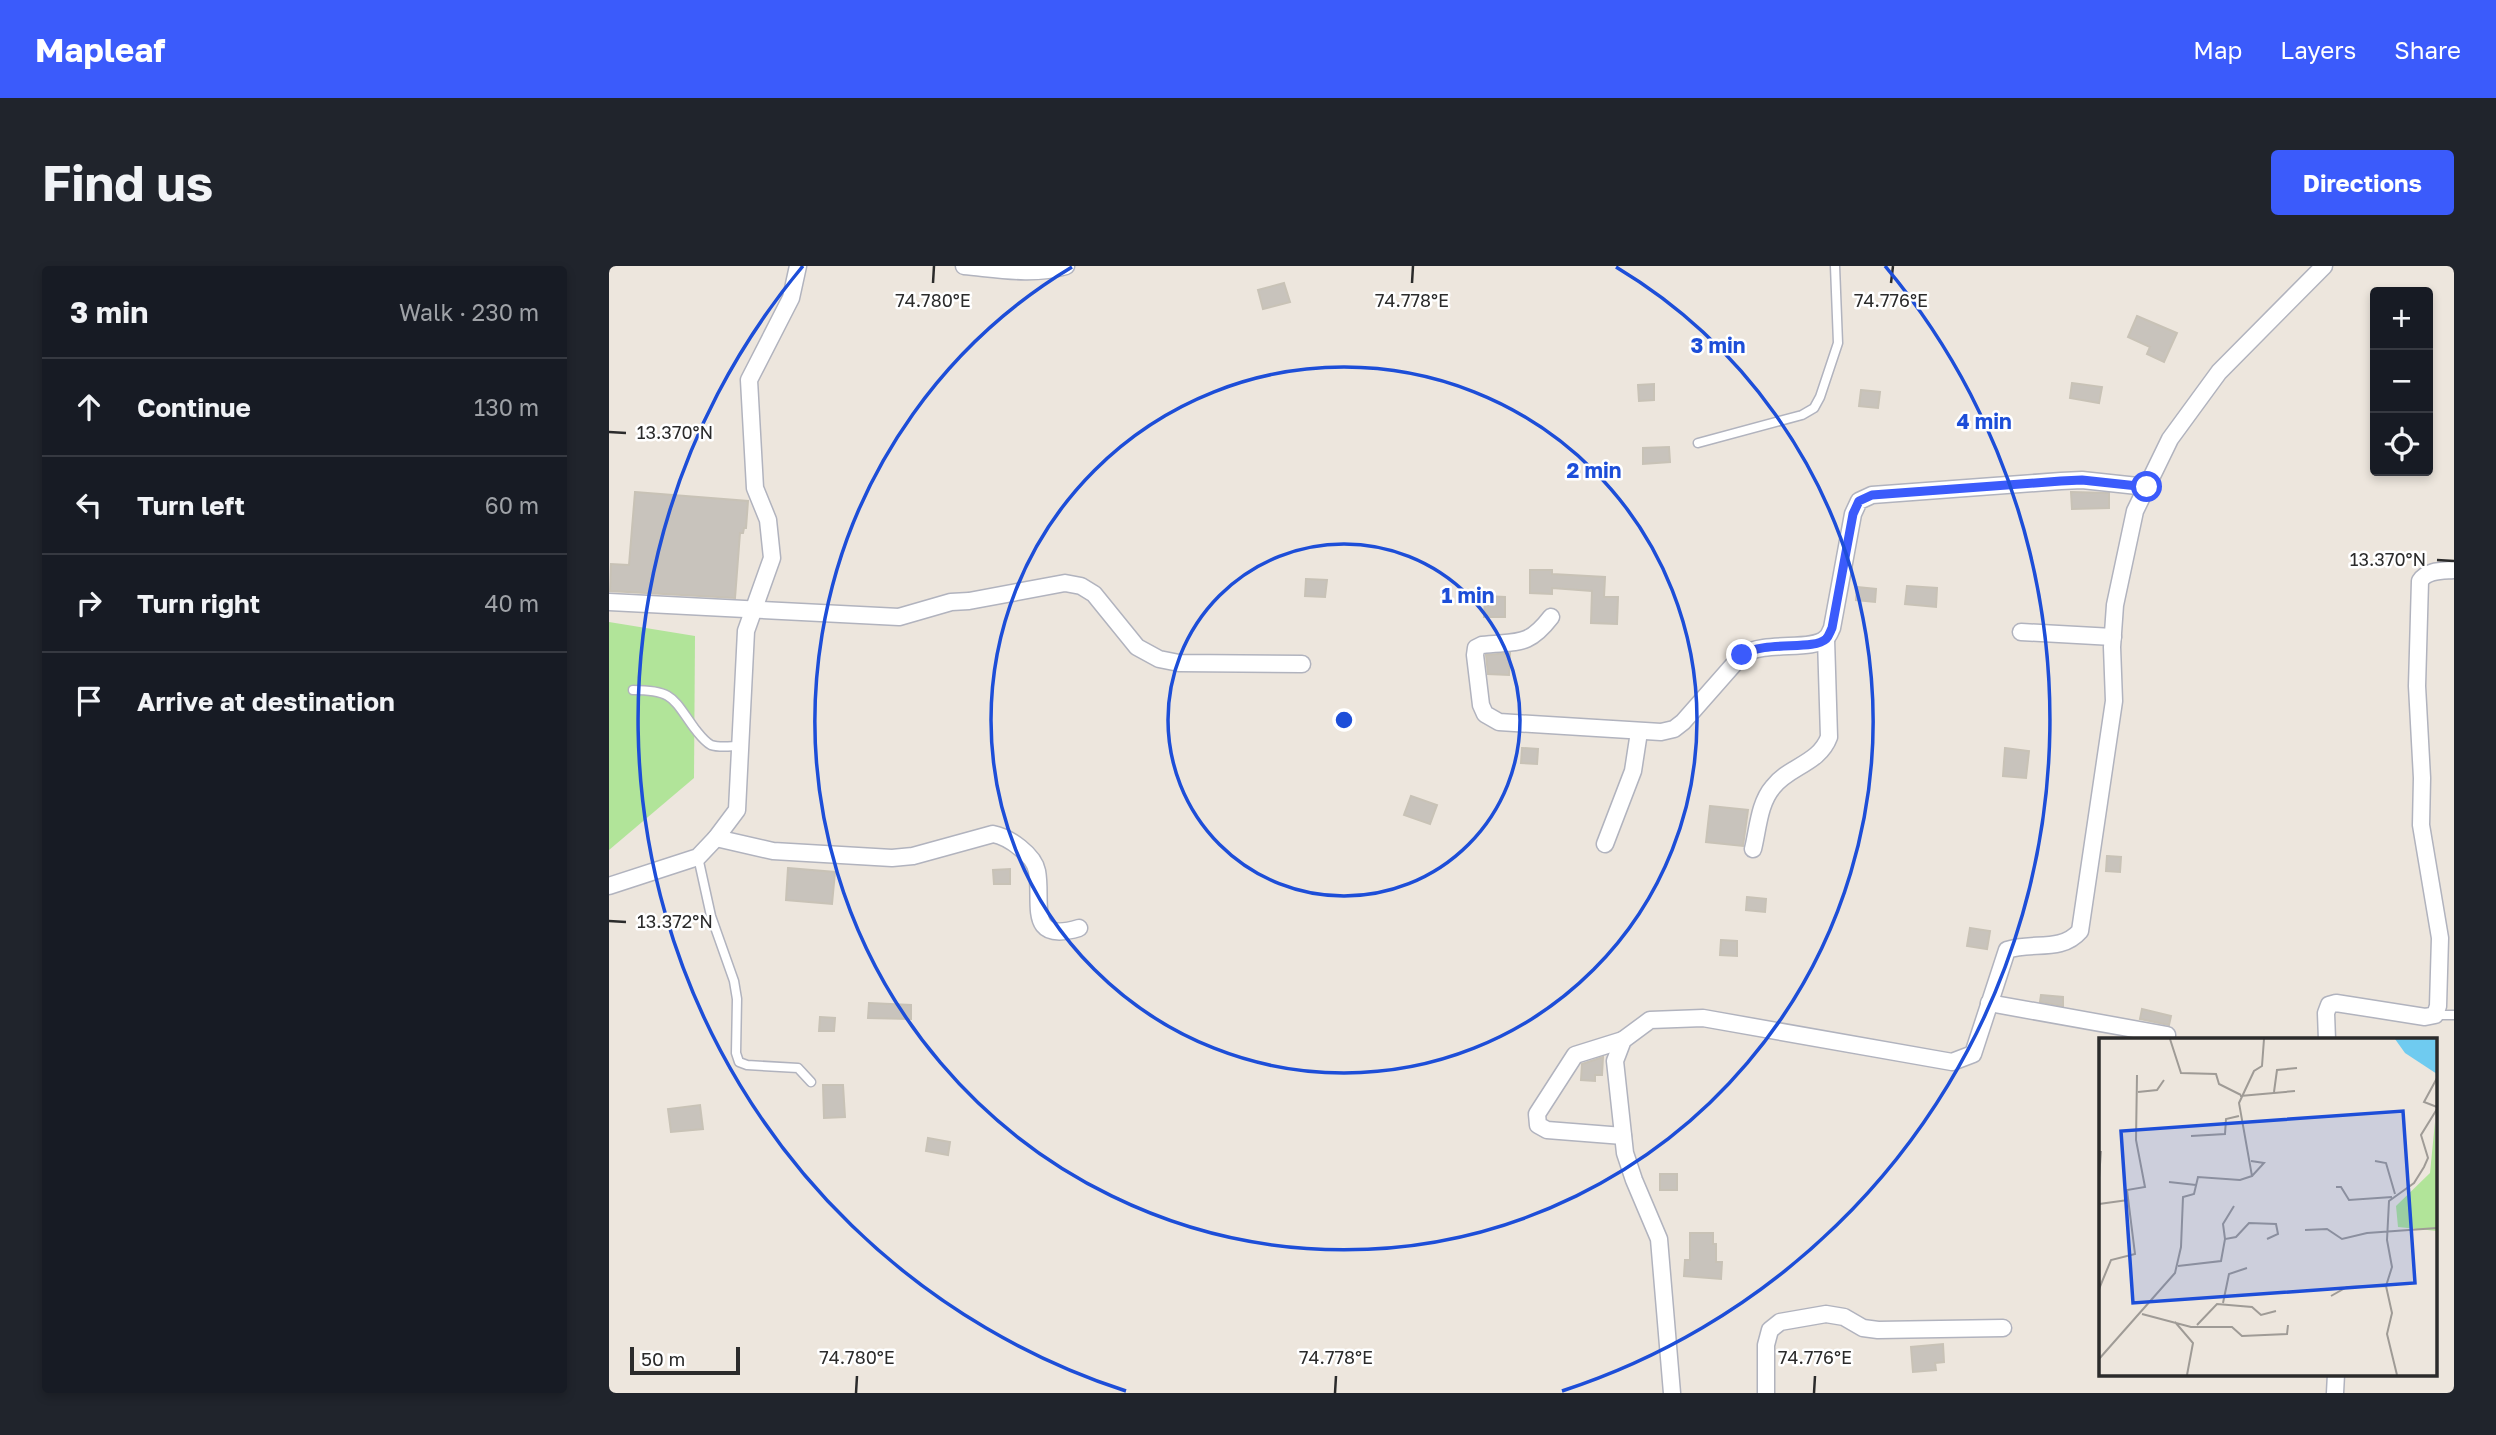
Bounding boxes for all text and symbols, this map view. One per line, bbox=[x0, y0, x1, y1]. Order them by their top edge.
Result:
text: Mapleaf bbox=[35, 30, 165, 69]
text: Map bbox=[2193, 35, 2242, 64]
text: Layers bbox=[2280, 35, 2356, 64]
text: Share bbox=[2394, 35, 2461, 64]
button: Directions bbox=[2271, 150, 2454, 215]
text: Find us bbox=[42, 153, 213, 212]
map controls bbox=[2370, 287, 2433, 476]
button: + bbox=[2370, 287, 2433, 350]
text: 74.780°E bbox=[895, 289, 971, 311]
text: 74.778°E bbox=[1375, 289, 1449, 311]
text: 74.776°E bbox=[1854, 289, 1928, 311]
text: 3 min bbox=[70, 294, 148, 330]
text: Walk · 230 m bbox=[399, 298, 539, 326]
text: 3 min bbox=[1691, 332, 1745, 358]
button: − bbox=[2370, 350, 2433, 413]
icon: ahead bbox=[70, 388, 108, 426]
text: Continue bbox=[137, 392, 251, 423]
text: 130 m bbox=[474, 393, 539, 421]
text: 4 min bbox=[1956, 408, 2012, 434]
button: locate bbox=[2370, 413, 2433, 476]
text: 13.370°N bbox=[637, 421, 713, 443]
text: 2 min bbox=[1567, 457, 1621, 483]
route start bbox=[2131, 471, 2162, 502]
icon: left bbox=[70, 486, 108, 524]
text: Turn left bbox=[137, 490, 245, 521]
text: 60 m bbox=[485, 491, 539, 519]
text: 13.370°N bbox=[2350, 548, 2426, 570]
text: 1 min bbox=[1442, 582, 1494, 608]
icon: right bbox=[70, 584, 108, 622]
text: Turn right bbox=[137, 588, 260, 619]
text: 40 m bbox=[485, 589, 539, 617]
route end bbox=[1726, 639, 1757, 670]
icon: arrive bbox=[70, 682, 108, 720]
text: Arrive at destination bbox=[137, 686, 395, 717]
centre of rings bbox=[1332, 708, 1356, 732]
text: 13.372°N bbox=[637, 910, 713, 932]
inset map bbox=[2099, 1038, 2437, 1376]
scale bar bbox=[630, 1344, 740, 1376]
text: 74.780°E bbox=[819, 1346, 895, 1368]
text: 74.778°E bbox=[1299, 1346, 1373, 1368]
text: 74.776°E bbox=[1778, 1346, 1852, 1368]
text: 50 m bbox=[641, 1347, 685, 1370]

